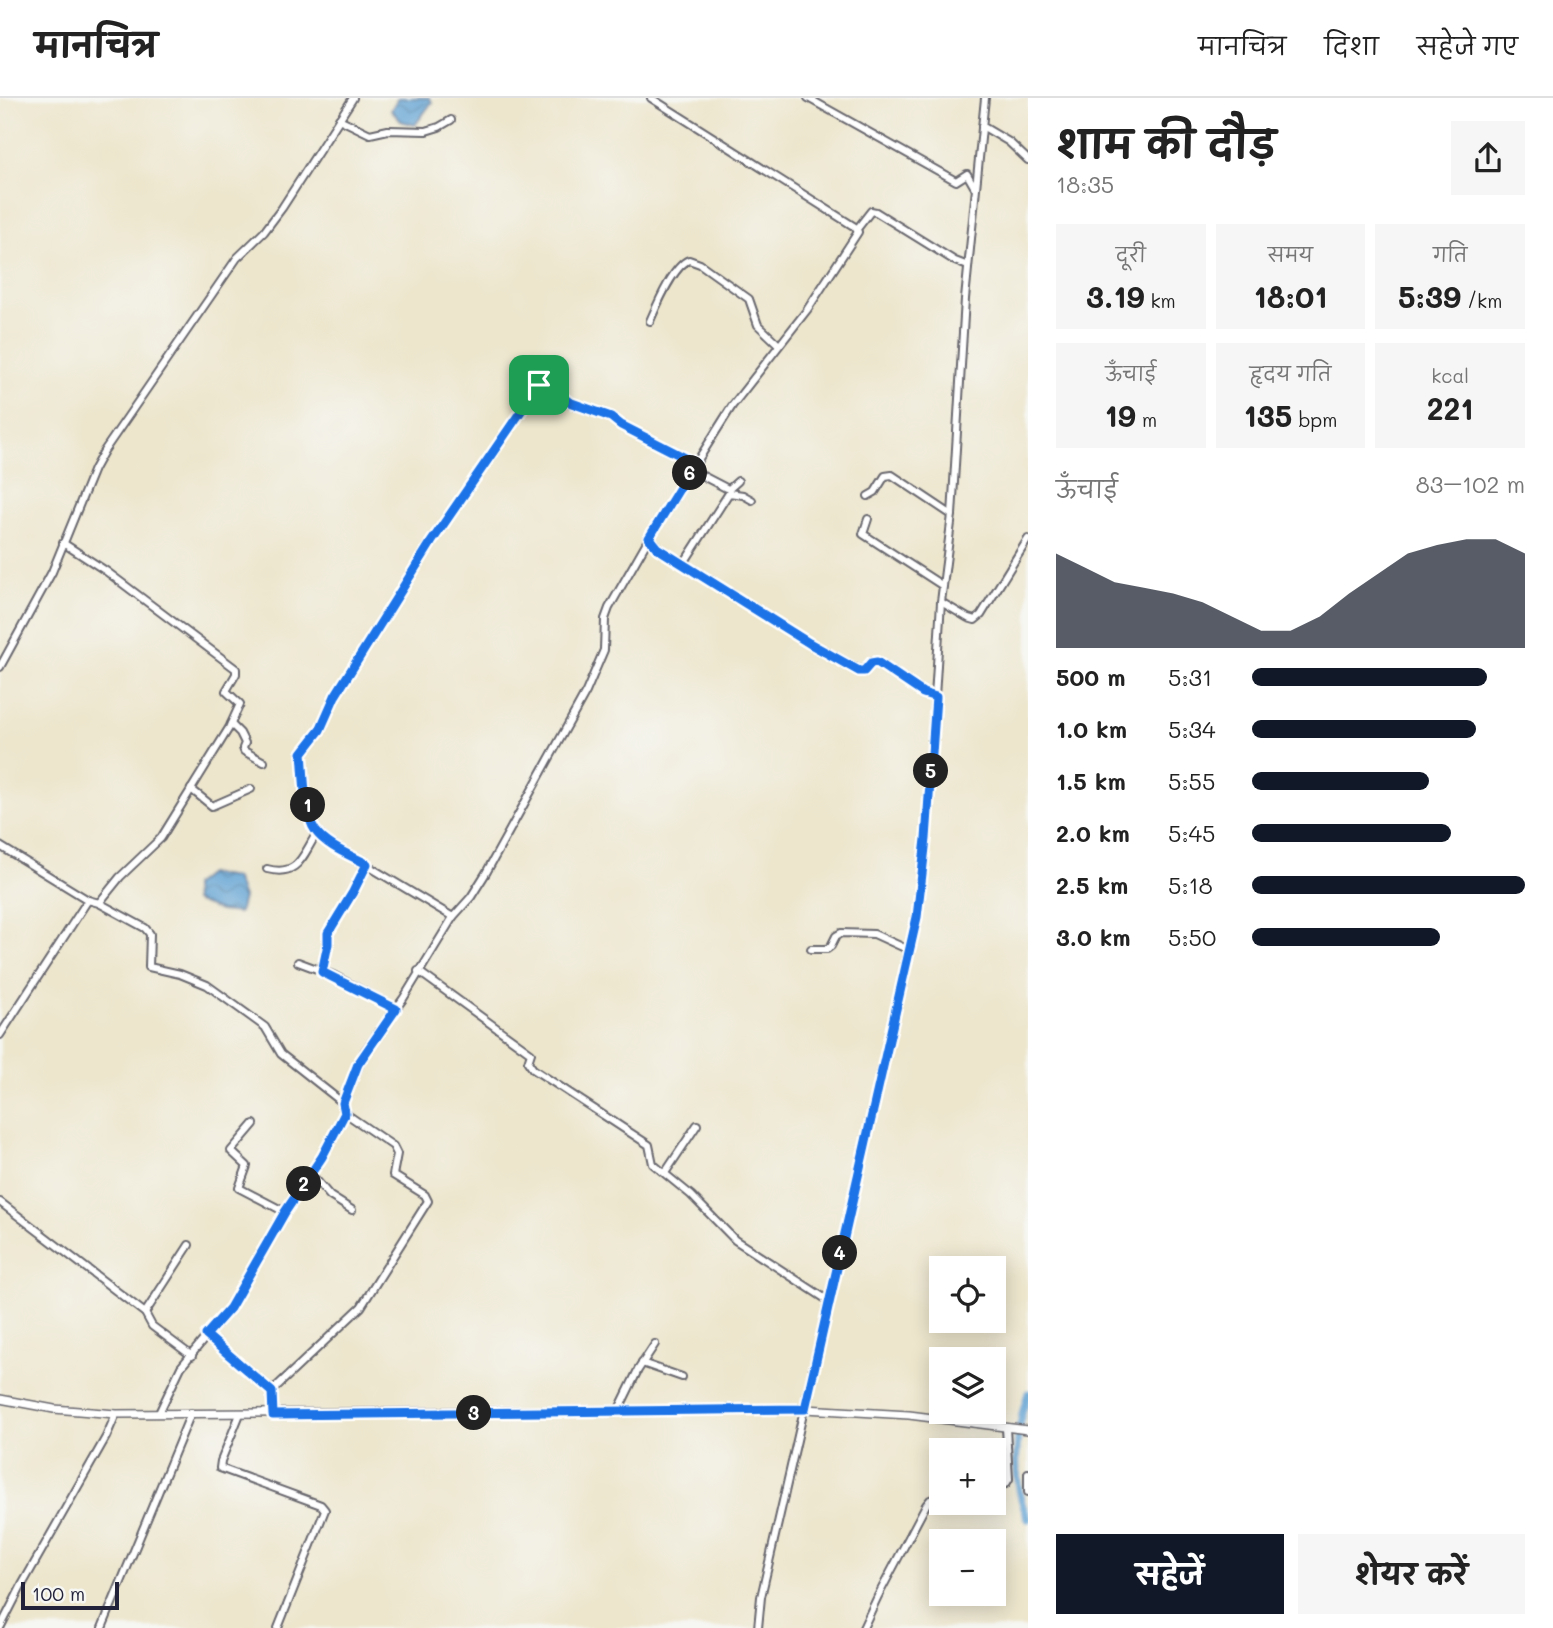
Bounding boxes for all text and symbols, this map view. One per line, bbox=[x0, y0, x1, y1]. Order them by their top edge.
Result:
text: मानचित्र bbox=[35, 22, 158, 65]
text: मानचित्र bbox=[1198, 30, 1286, 61]
text: दिशा bbox=[1324, 30, 1379, 61]
text: सहेजे गए bbox=[1417, 30, 1518, 61]
text: शाम की दौड़ bbox=[1056, 118, 1276, 168]
button: share bbox=[1451, 121, 1525, 195]
text: 18:35 bbox=[1056, 169, 1114, 199]
text: दूरी bbox=[1116, 242, 1146, 267]
text: समय bbox=[1268, 242, 1313, 267]
text: गति bbox=[1433, 242, 1467, 267]
text: 3.19 bbox=[1086, 276, 1144, 316]
text: 18:01 bbox=[1254, 276, 1327, 316]
text: 5:39 bbox=[1398, 276, 1461, 316]
text: km bbox=[1144, 288, 1176, 313]
text: /km bbox=[1461, 288, 1502, 313]
pin bbox=[509, 355, 569, 415]
text: ऊँचाई bbox=[1105, 361, 1156, 386]
text: हृदय गति bbox=[1250, 361, 1331, 386]
text: kcal bbox=[1431, 363, 1469, 388]
icon: arrive bbox=[520, 366, 558, 404]
text: 221 bbox=[1427, 388, 1474, 428]
text: 19 bbox=[1105, 395, 1136, 435]
text: 135 bbox=[1244, 395, 1292, 435]
text: m bbox=[1136, 407, 1157, 432]
text: bpm bbox=[1292, 407, 1337, 432]
pin: 6 bbox=[672, 456, 708, 490]
text: 6 bbox=[684, 460, 695, 485]
text: 83–102 m bbox=[1416, 469, 1525, 499]
text: ऊँचाई bbox=[1056, 474, 1118, 504]
text: 500 m bbox=[1056, 662, 1126, 692]
text: 5:31 bbox=[1168, 662, 1212, 692]
text: 1.0 km bbox=[1056, 714, 1127, 744]
text: 5:34 bbox=[1168, 714, 1216, 744]
pin: 5 bbox=[914, 754, 948, 788]
text: 5 bbox=[925, 758, 936, 783]
text: 1.5 km bbox=[1056, 766, 1126, 796]
text: 5:55 bbox=[1168, 766, 1215, 796]
pin: 1 bbox=[290, 788, 326, 822]
text: 1 bbox=[303, 792, 312, 817]
text: 2.0 km bbox=[1056, 818, 1130, 848]
text: 5:45 bbox=[1168, 818, 1215, 848]
text: 2.5 km bbox=[1056, 870, 1128, 900]
text: 5:18 bbox=[1168, 870, 1213, 900]
text: 3.0 km bbox=[1056, 922, 1131, 952]
text: 5:50 bbox=[1168, 922, 1216, 952]
pin: 2 bbox=[286, 1166, 322, 1202]
text: 2 bbox=[298, 1171, 309, 1196]
pin: 4 bbox=[822, 1236, 858, 1270]
text: 4 bbox=[833, 1240, 846, 1265]
map controls bbox=[929, 1256, 1006, 1606]
button: locate bbox=[929, 1256, 1006, 1333]
button: layers bbox=[929, 1347, 1006, 1424]
pin: 3 bbox=[456, 1396, 491, 1430]
text: 3 bbox=[468, 1400, 479, 1425]
button: + bbox=[929, 1438, 1006, 1515]
button: − bbox=[929, 1529, 1006, 1606]
button: सहेजें bbox=[1056, 1534, 1284, 1614]
button: शेयर करें bbox=[1298, 1534, 1525, 1614]
scale bar bbox=[21, 1579, 119, 1611]
text: 100 m bbox=[32, 1581, 85, 1606]

